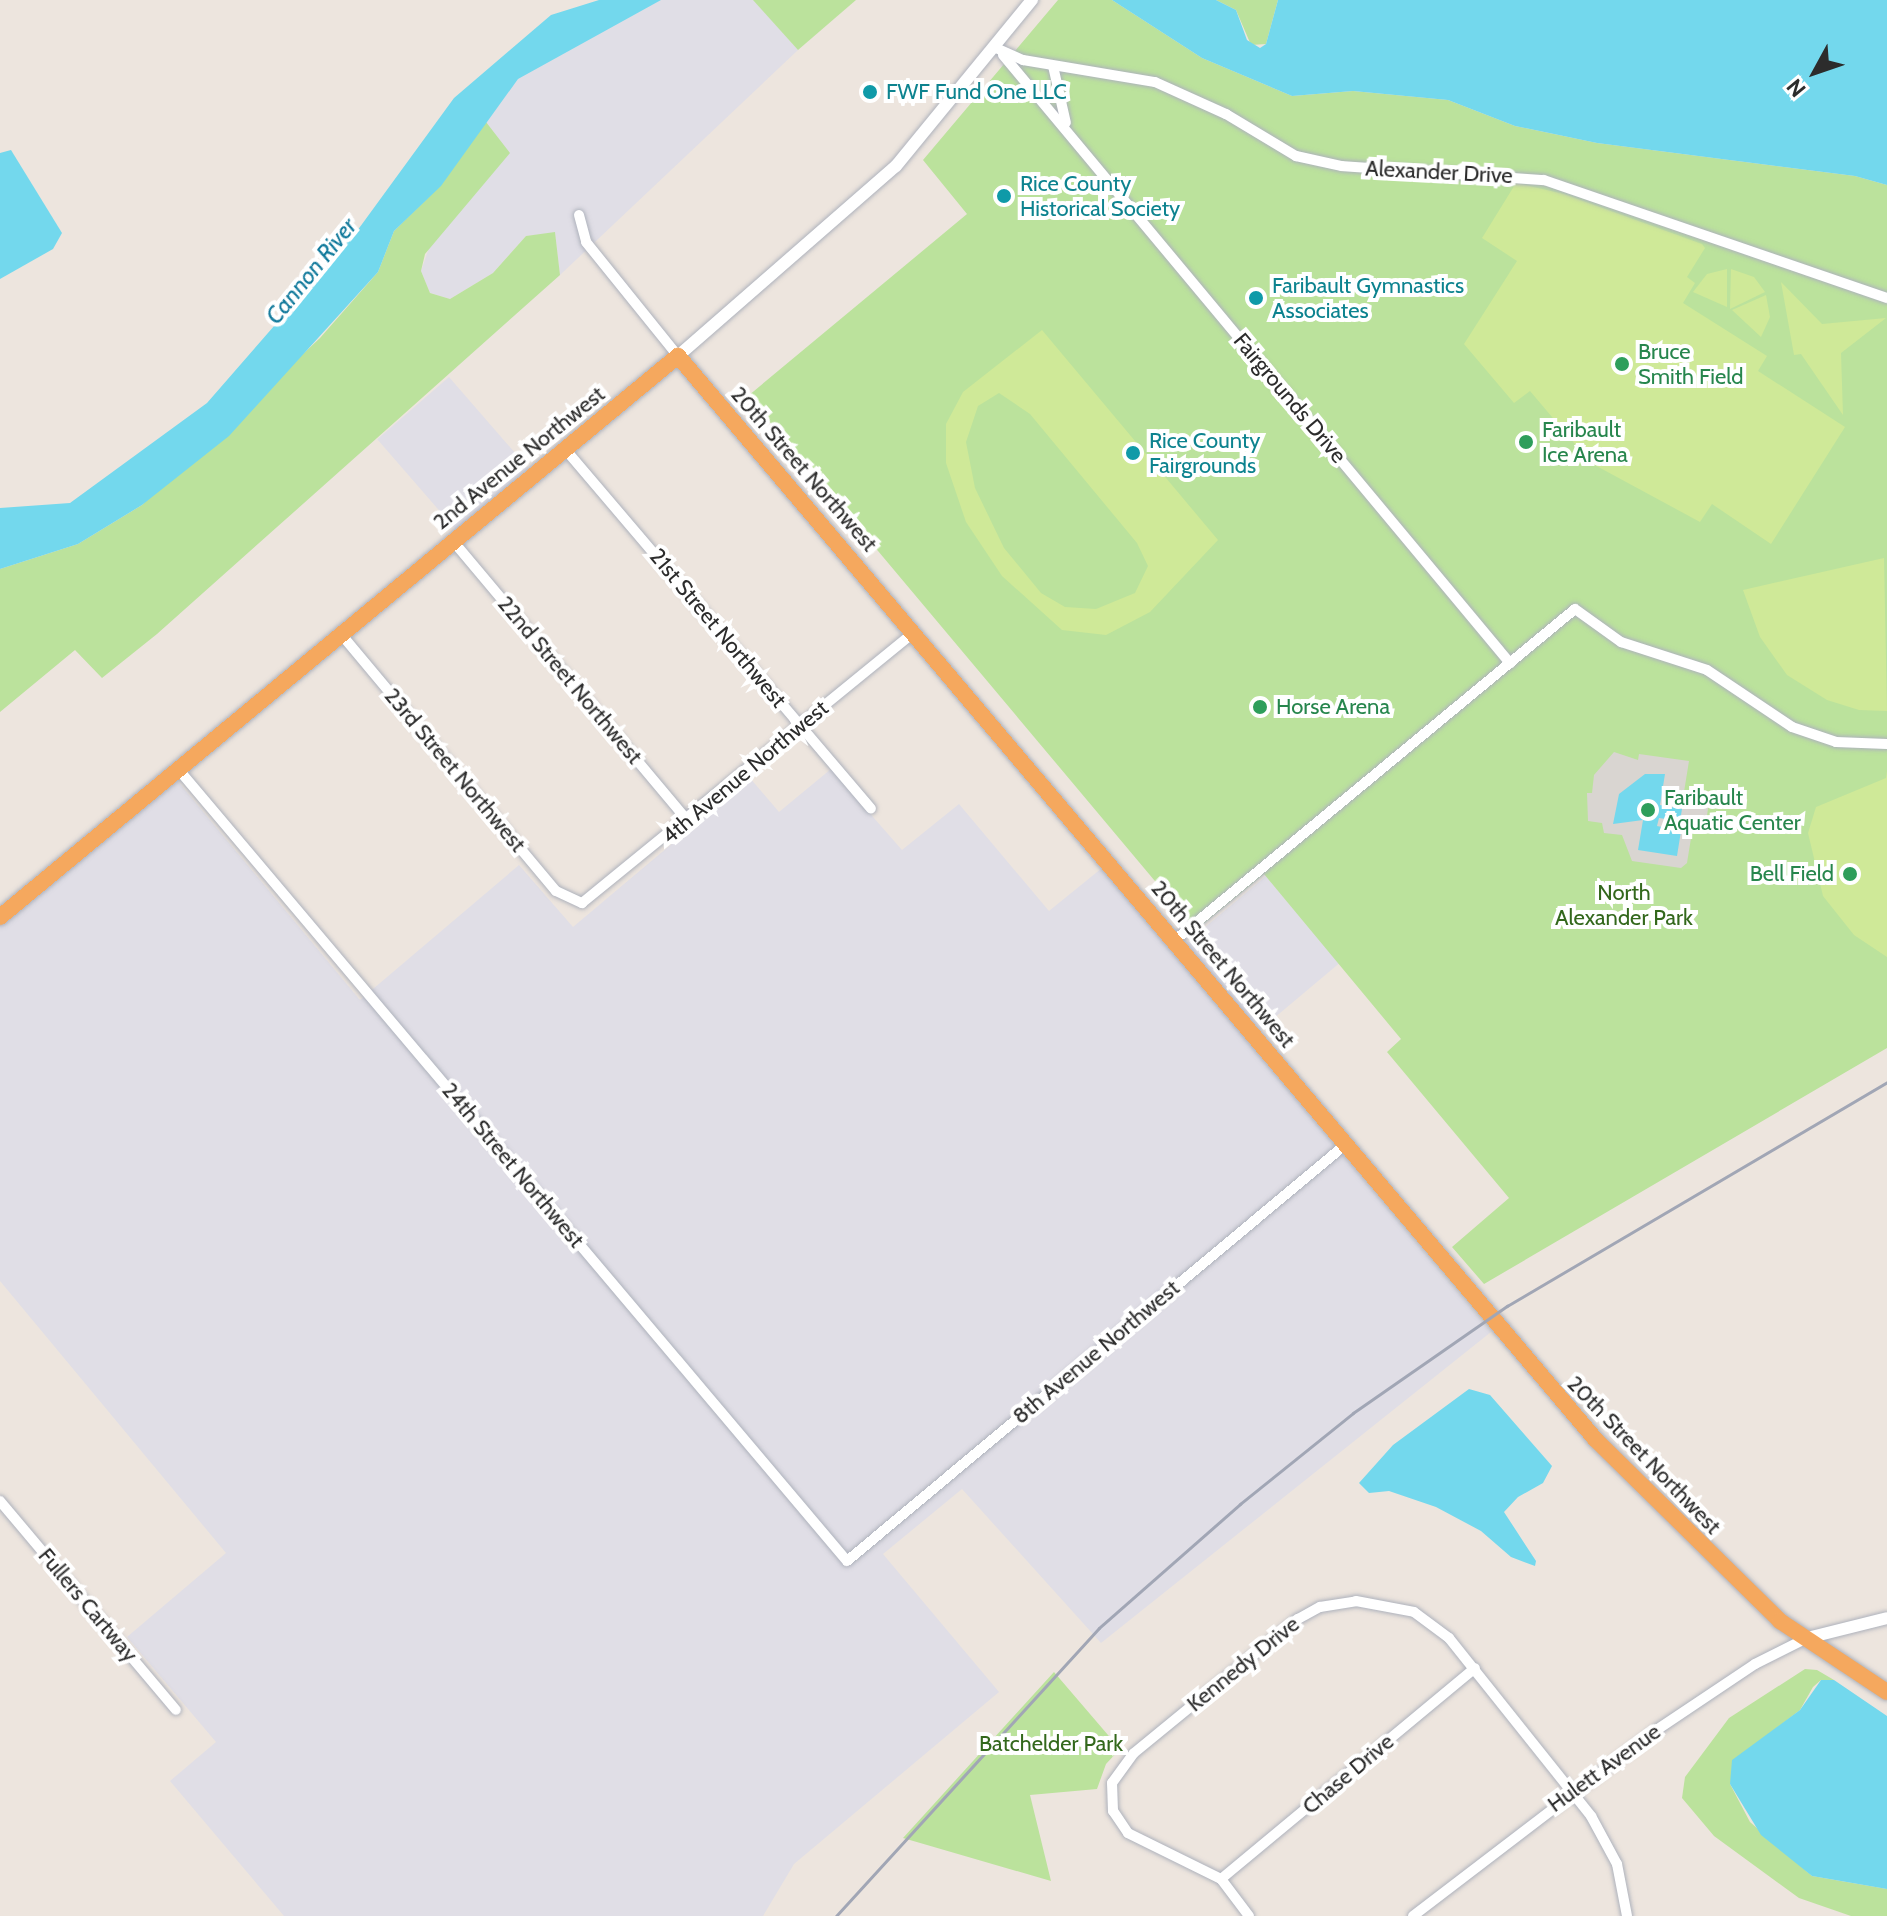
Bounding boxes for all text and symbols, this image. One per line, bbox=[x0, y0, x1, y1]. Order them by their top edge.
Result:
north arrow bbox=[1775, 32, 1855, 112]
text: N bbox=[1781, 73, 1812, 102]
place label: FWF Fund One LLC bbox=[886, 79, 1067, 105]
marker: FWF Fund One LLC bbox=[861, 83, 879, 101]
street label: Alexander Drive bbox=[1365, 155, 1513, 189]
place label: Rice County Historical Society bbox=[1020, 170, 1180, 222]
marker: Rice County Historical Society bbox=[995, 187, 1013, 205]
water label: Cannon River bbox=[259, 212, 363, 330]
place label: Faribault Gymnastics Associates bbox=[1272, 272, 1464, 324]
marker: Faribault Gymnastics Associates bbox=[1247, 289, 1265, 307]
street label: Fairgrounds Drive bbox=[1228, 328, 1352, 468]
place label: Bruce Smith Field bbox=[1638, 338, 1744, 390]
marker: Bruce Smith Field bbox=[1613, 355, 1631, 373]
street label: 2nd Avenue Northwest bbox=[428, 381, 610, 535]
street label: 20th Street Northwest bbox=[725, 381, 883, 557]
place label: Faribault Ice Arena bbox=[1542, 416, 1628, 468]
place label: Rice County Fairgrounds bbox=[1149, 427, 1260, 478]
marker: Faribault Ice Arena bbox=[1517, 433, 1535, 451]
marker: Rice County Fairgrounds bbox=[1124, 444, 1142, 462]
street label: 21st Street Northwest bbox=[644, 543, 792, 713]
street label: 22nd Street Northwest bbox=[492, 591, 648, 769]
street label: 23rd Street Northwest bbox=[379, 683, 531, 857]
place label: Horse Arena bbox=[1276, 694, 1390, 720]
street label: 4th Avenue Northwest bbox=[657, 695, 833, 849]
marker: Horse Arena bbox=[1251, 698, 1269, 716]
place label: Faribault Aquatic Center bbox=[1664, 784, 1801, 836]
marker: Faribault Aquatic Center bbox=[1639, 801, 1657, 819]
place label: Bell Field bbox=[1750, 861, 1834, 887]
marker: Bell Field bbox=[1841, 865, 1859, 883]
street label: 20th Street Northwest bbox=[1145, 875, 1301, 1053]
park label: North Alexander Park bbox=[1555, 879, 1693, 930]
street label: 24th Street Northwest bbox=[436, 1077, 590, 1253]
street label: 8th Avenue Northwest bbox=[1007, 1275, 1185, 1429]
street label: 20th Street Northwest bbox=[1562, 1370, 1726, 1540]
street label: Fullers Cartway bbox=[33, 1543, 143, 1667]
street label: Kennedy Drive bbox=[1182, 1611, 1304, 1717]
street label: Hulett Avenue bbox=[1543, 1718, 1665, 1818]
street label: Chase Drive bbox=[1297, 1728, 1399, 1820]
park label: Batchelder Park bbox=[979, 1731, 1123, 1757]

